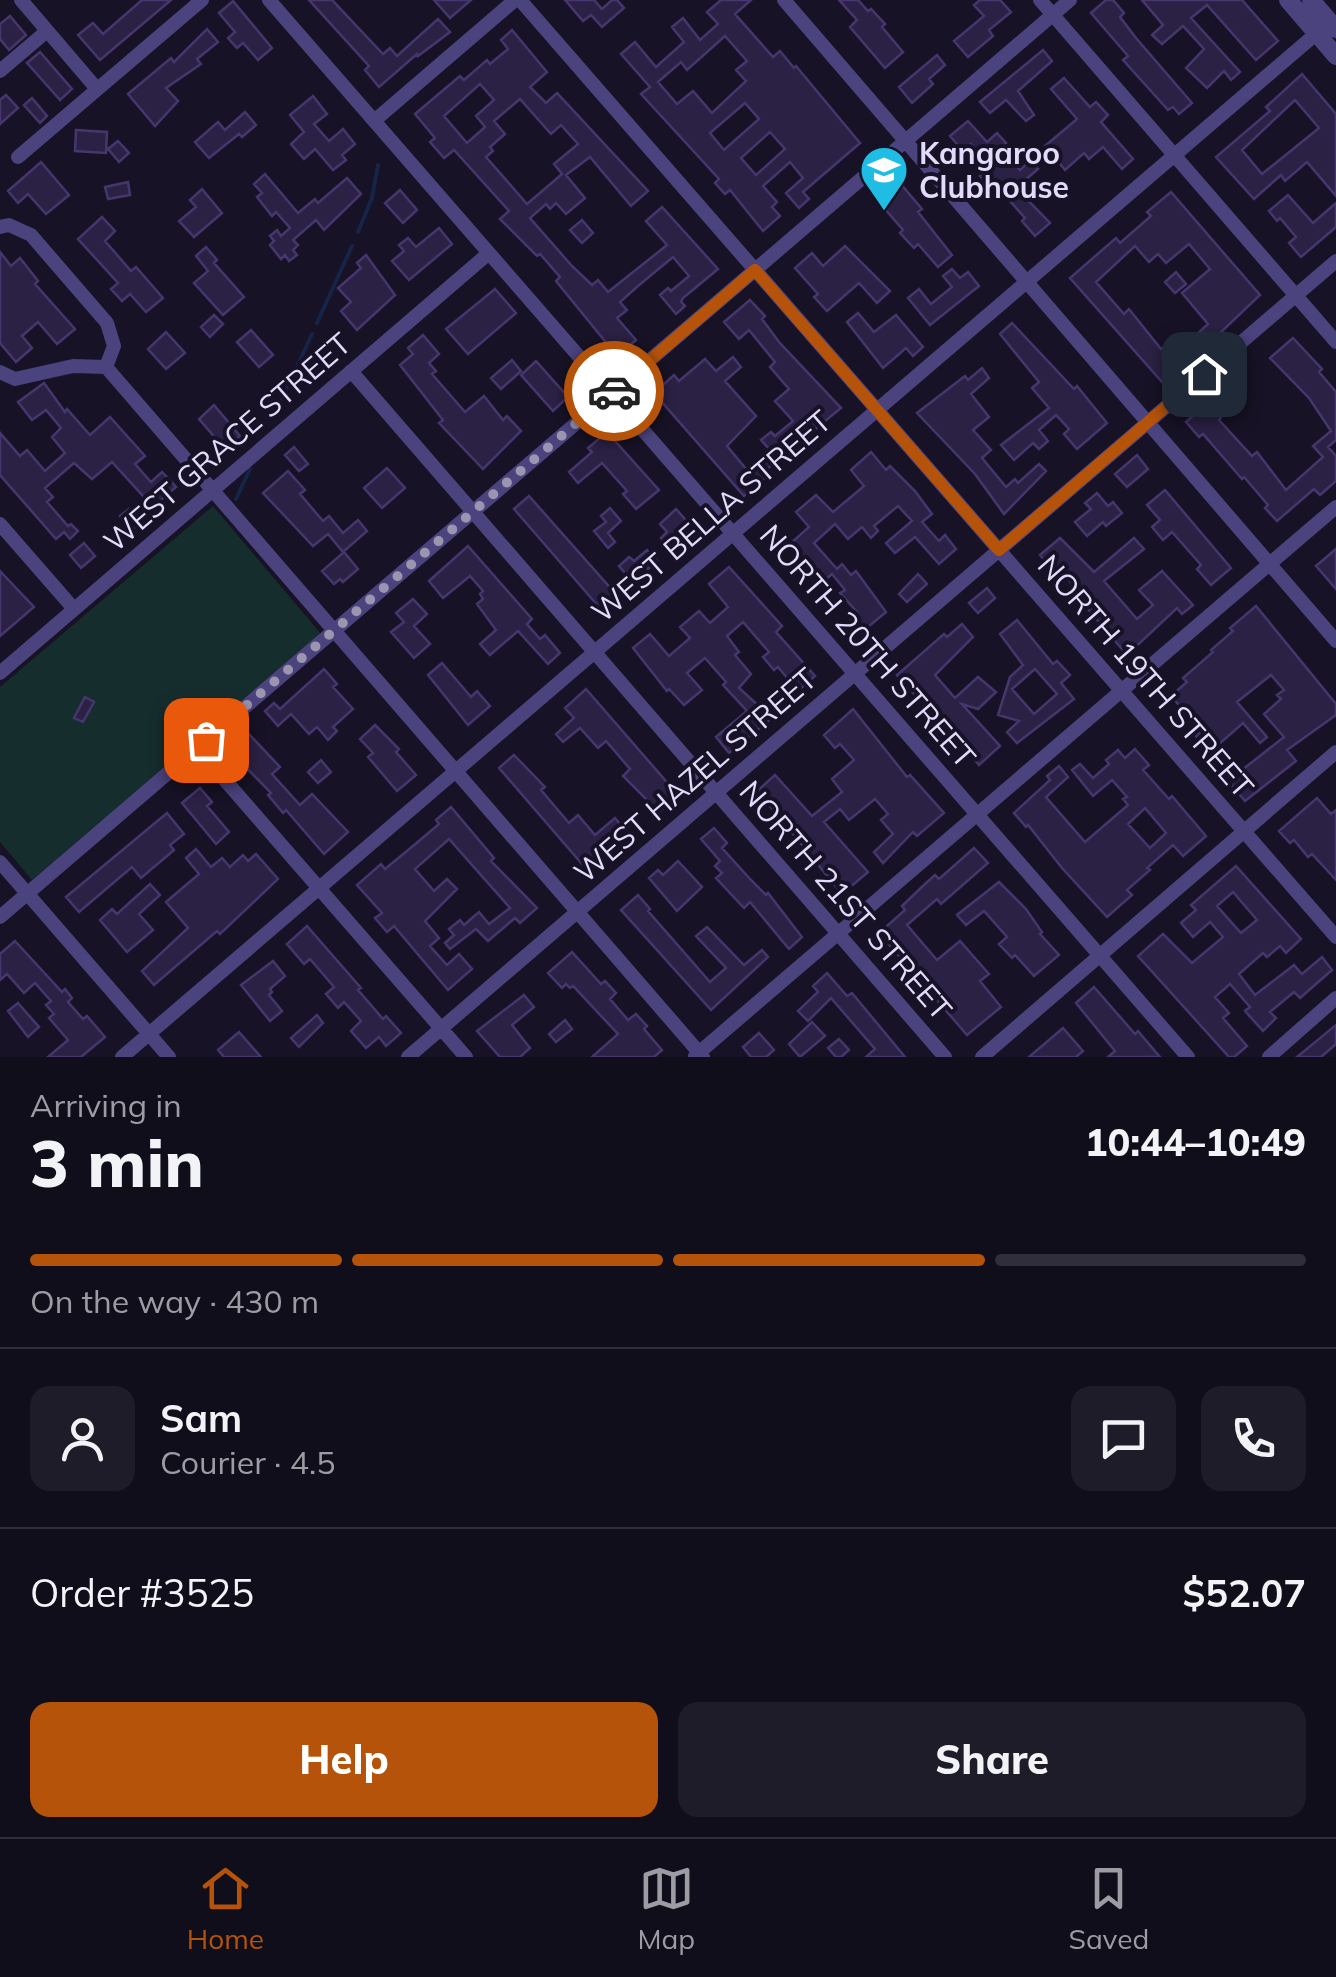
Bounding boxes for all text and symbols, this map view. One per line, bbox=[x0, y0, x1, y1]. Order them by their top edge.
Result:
place label: Kangaroo Clubhouse bbox=[919, 134, 1069, 206]
school or university icon: Kangaroo Clubhouse bbox=[858, 144, 910, 212]
street label: WEST GRACE STREET bbox=[96, 324, 358, 560]
pin bbox=[1162, 332, 1247, 417]
courier bbox=[564, 341, 664, 441]
icon: home bbox=[1177, 347, 1232, 402]
icon: car bbox=[587, 364, 642, 419]
street label: WEST BELLA STREET bbox=[583, 402, 839, 630]
street label: NORTH 20TH STREET bbox=[752, 517, 984, 775]
street label: NORTH 19TH STREET bbox=[1030, 547, 1262, 805]
street label: WEST HAZEL STREET bbox=[566, 659, 824, 891]
pin bbox=[164, 698, 249, 783]
icon: bag bbox=[179, 713, 234, 768]
street label: NORTH 21ST STREET bbox=[732, 772, 960, 1028]
text: Arriving in bbox=[30, 1085, 182, 1125]
text: 10:44–10:49 bbox=[1085, 1118, 1306, 1166]
text: 3 min bbox=[30, 1122, 204, 1203]
text: On the way · 430 m bbox=[30, 1281, 319, 1321]
button: person bbox=[30, 1386, 135, 1491]
button: chat bbox=[1071, 1386, 1176, 1491]
button: phone bbox=[1201, 1386, 1306, 1491]
text: Sam bbox=[160, 1394, 242, 1442]
text: Courier · 4.5 bbox=[160, 1442, 336, 1482]
text: Order #3525 bbox=[30, 1569, 254, 1617]
text: $52.07 bbox=[1183, 1569, 1306, 1617]
button: Help bbox=[30, 1702, 658, 1817]
button: Share bbox=[678, 1702, 1306, 1817]
tab: Home bbox=[187, 1861, 264, 1956]
tab: Map bbox=[637, 1861, 695, 1956]
tab: Saved bbox=[1068, 1861, 1149, 1956]

